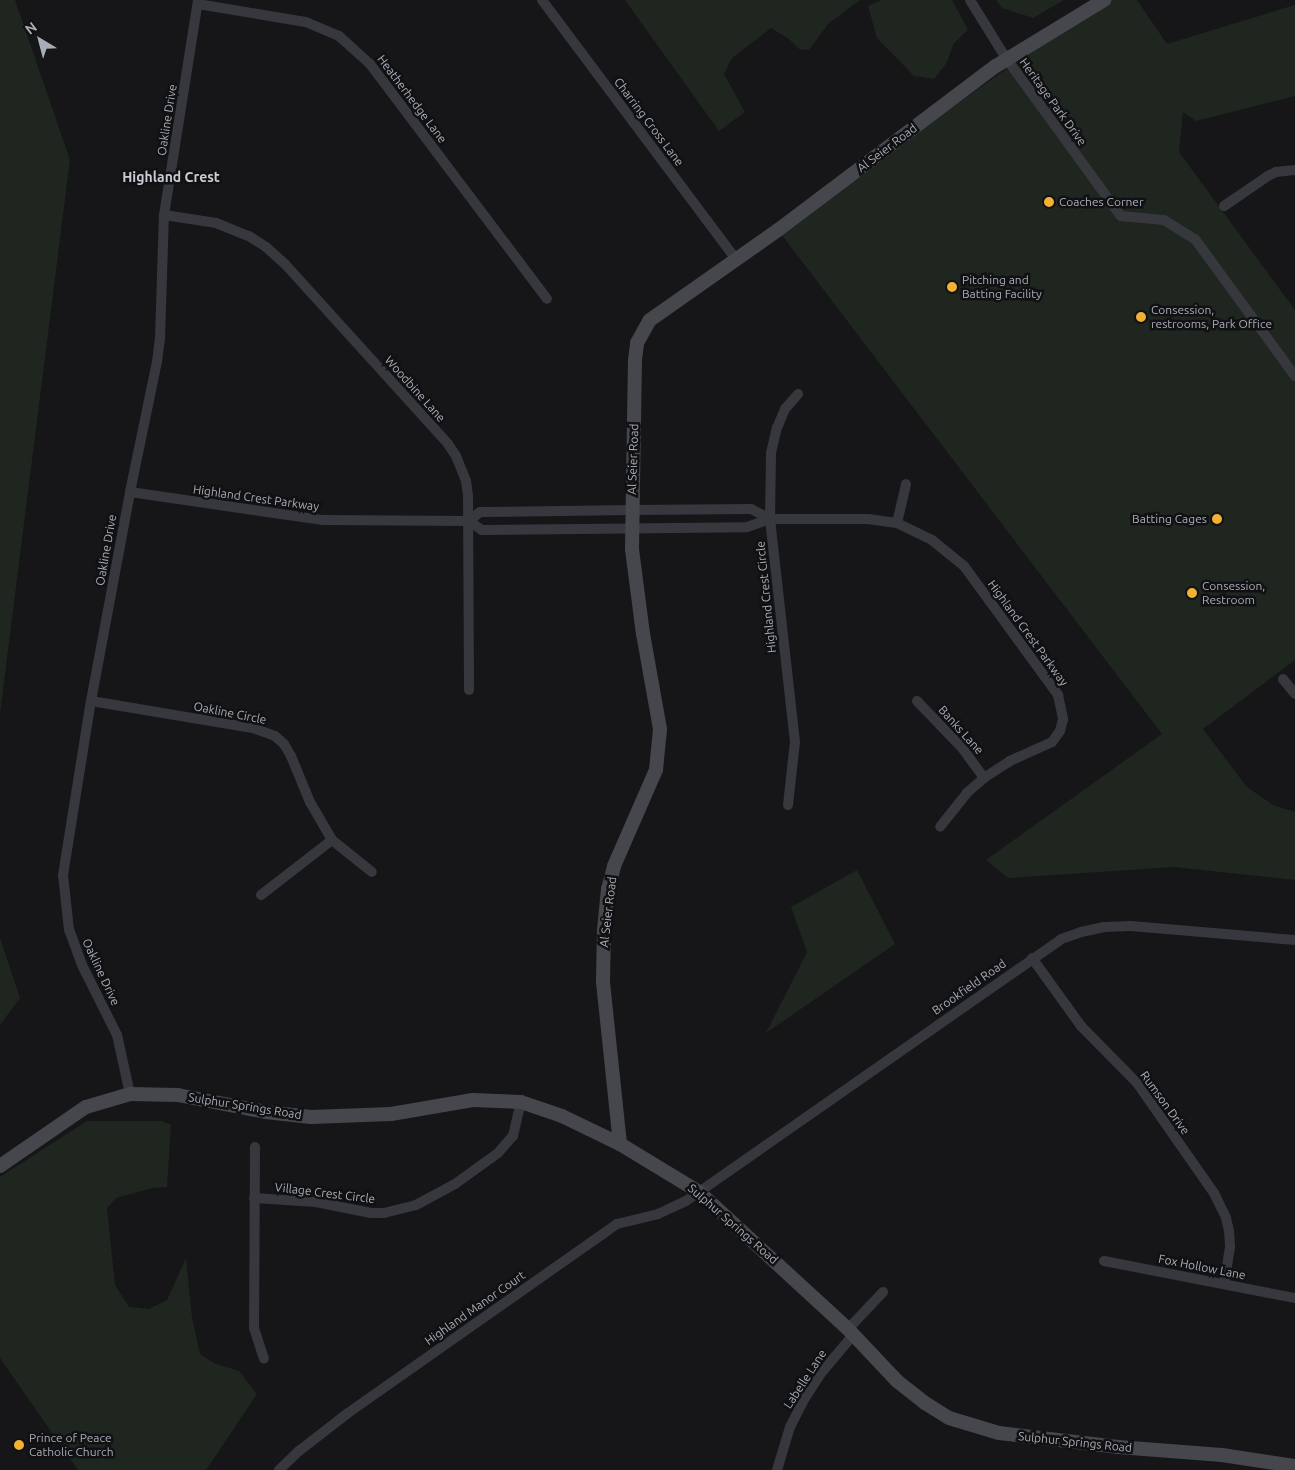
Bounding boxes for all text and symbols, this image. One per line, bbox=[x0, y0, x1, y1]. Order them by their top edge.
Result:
north arrow bbox=[15, 15, 65, 65]
text: N bbox=[22, 18, 40, 38]
street label: Heatherhedge Lane bbox=[374, 52, 450, 146]
street label: Heritage Park Drive bbox=[1016, 55, 1090, 149]
street label: Charring Cross Lane bbox=[611, 75, 687, 169]
street label: Oakline Drive bbox=[154, 83, 180, 157]
street label: Al Seier Road bbox=[854, 121, 920, 175]
district label: Highland Crest bbox=[122, 169, 220, 185]
place label: Coaches Corner bbox=[1059, 195, 1143, 209]
marker: Coaches Corner bbox=[1043, 196, 1055, 208]
place label: Pitching and Batting Facility bbox=[962, 273, 1042, 301]
marker: Pitching and Batting Facility bbox=[946, 281, 958, 293]
place label: Consession, restrooms, Park Office bbox=[1151, 303, 1272, 331]
marker: Consession, restrooms, Park Office bbox=[1135, 311, 1147, 323]
street label: Woodbine Lane bbox=[382, 353, 448, 425]
street label: Al Seier Road bbox=[625, 423, 641, 495]
street label: Highland Crest Parkway bbox=[192, 482, 320, 514]
place label: Batting Cages bbox=[1132, 512, 1207, 526]
street label: Oakline Drive bbox=[93, 513, 119, 587]
marker: Batting Cages bbox=[1211, 513, 1223, 525]
street label: Highland Crest Circle bbox=[753, 540, 779, 654]
street label: Highland Crest Parkway bbox=[985, 577, 1071, 689]
place label: Consession, Restroom bbox=[1202, 579, 1265, 607]
marker: Consession, Restroom bbox=[1186, 587, 1198, 599]
street label: Oakline Circle bbox=[192, 699, 268, 727]
street label: Banks Lane bbox=[935, 703, 987, 757]
street label: Al Seier Road bbox=[597, 876, 619, 948]
street label: Oakline Drive bbox=[79, 936, 123, 1008]
street label: Brookfield Road bbox=[929, 956, 1009, 1018]
street label: Rumson Drive bbox=[1137, 1068, 1193, 1138]
street label: Sulphur Springs Road bbox=[187, 1090, 303, 1122]
street label: Village Crest Circle bbox=[274, 1180, 376, 1206]
street label: Sulphur Springs Road bbox=[685, 1181, 781, 1267]
street label: Fox Hollow Lane bbox=[1157, 1251, 1247, 1283]
street label: Highland Manor Court bbox=[422, 1268, 528, 1348]
street label: Labelle Lane bbox=[781, 1347, 829, 1411]
street label: Sulphur Springs Road bbox=[1017, 1429, 1133, 1455]
place label: Prince of Peace Catholic Church bbox=[29, 1431, 114, 1459]
marker: Prince of Peace Catholic Church bbox=[13, 1439, 25, 1451]

